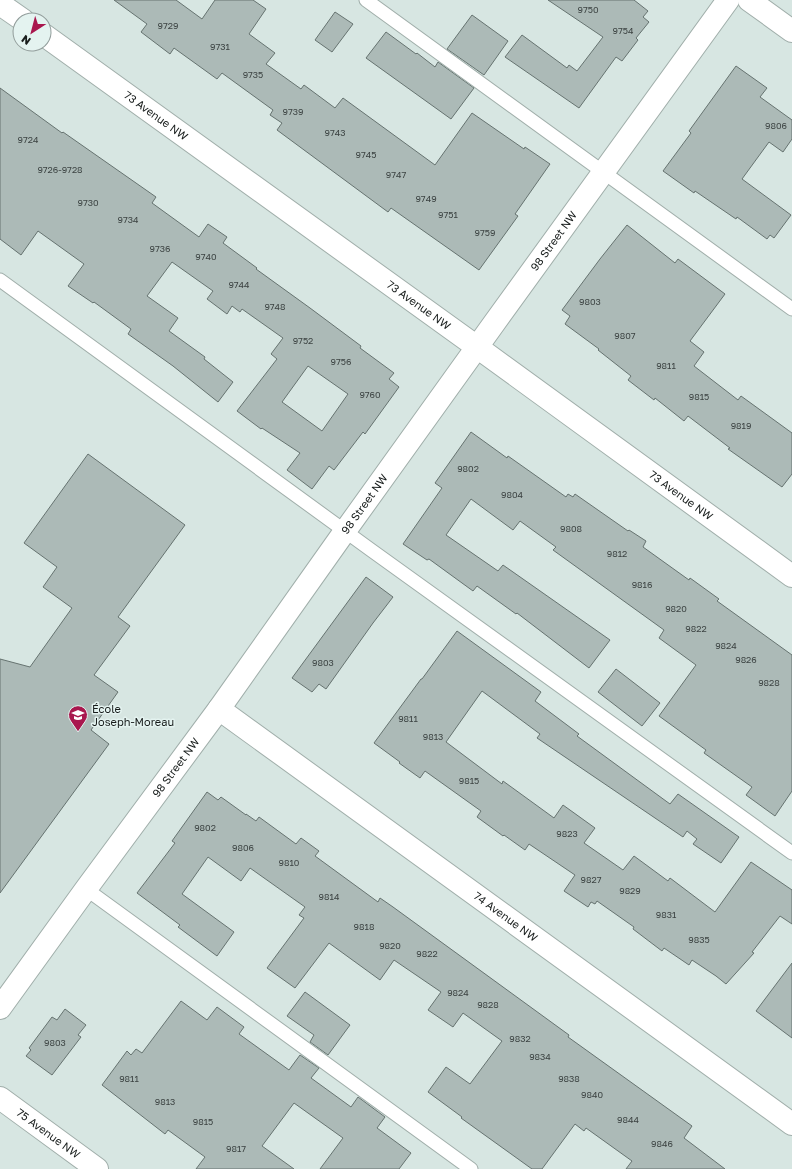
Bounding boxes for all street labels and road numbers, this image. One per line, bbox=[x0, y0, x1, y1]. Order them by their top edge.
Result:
street label: 73 Avenue NW bbox=[122, 88, 191, 143]
street label: 98 Street NW bbox=[527, 208, 579, 273]
street label: 73 Avenue NW bbox=[385, 277, 454, 332]
street label: 73 Avenue NW bbox=[647, 467, 716, 523]
street label: 98 Street NW bbox=[338, 471, 390, 536]
street label: 98 Street NW bbox=[149, 735, 202, 799]
street label: 74 Avenue NW bbox=[471, 889, 541, 944]
street label: 75 Avenue NW bbox=[14, 1105, 83, 1161]

